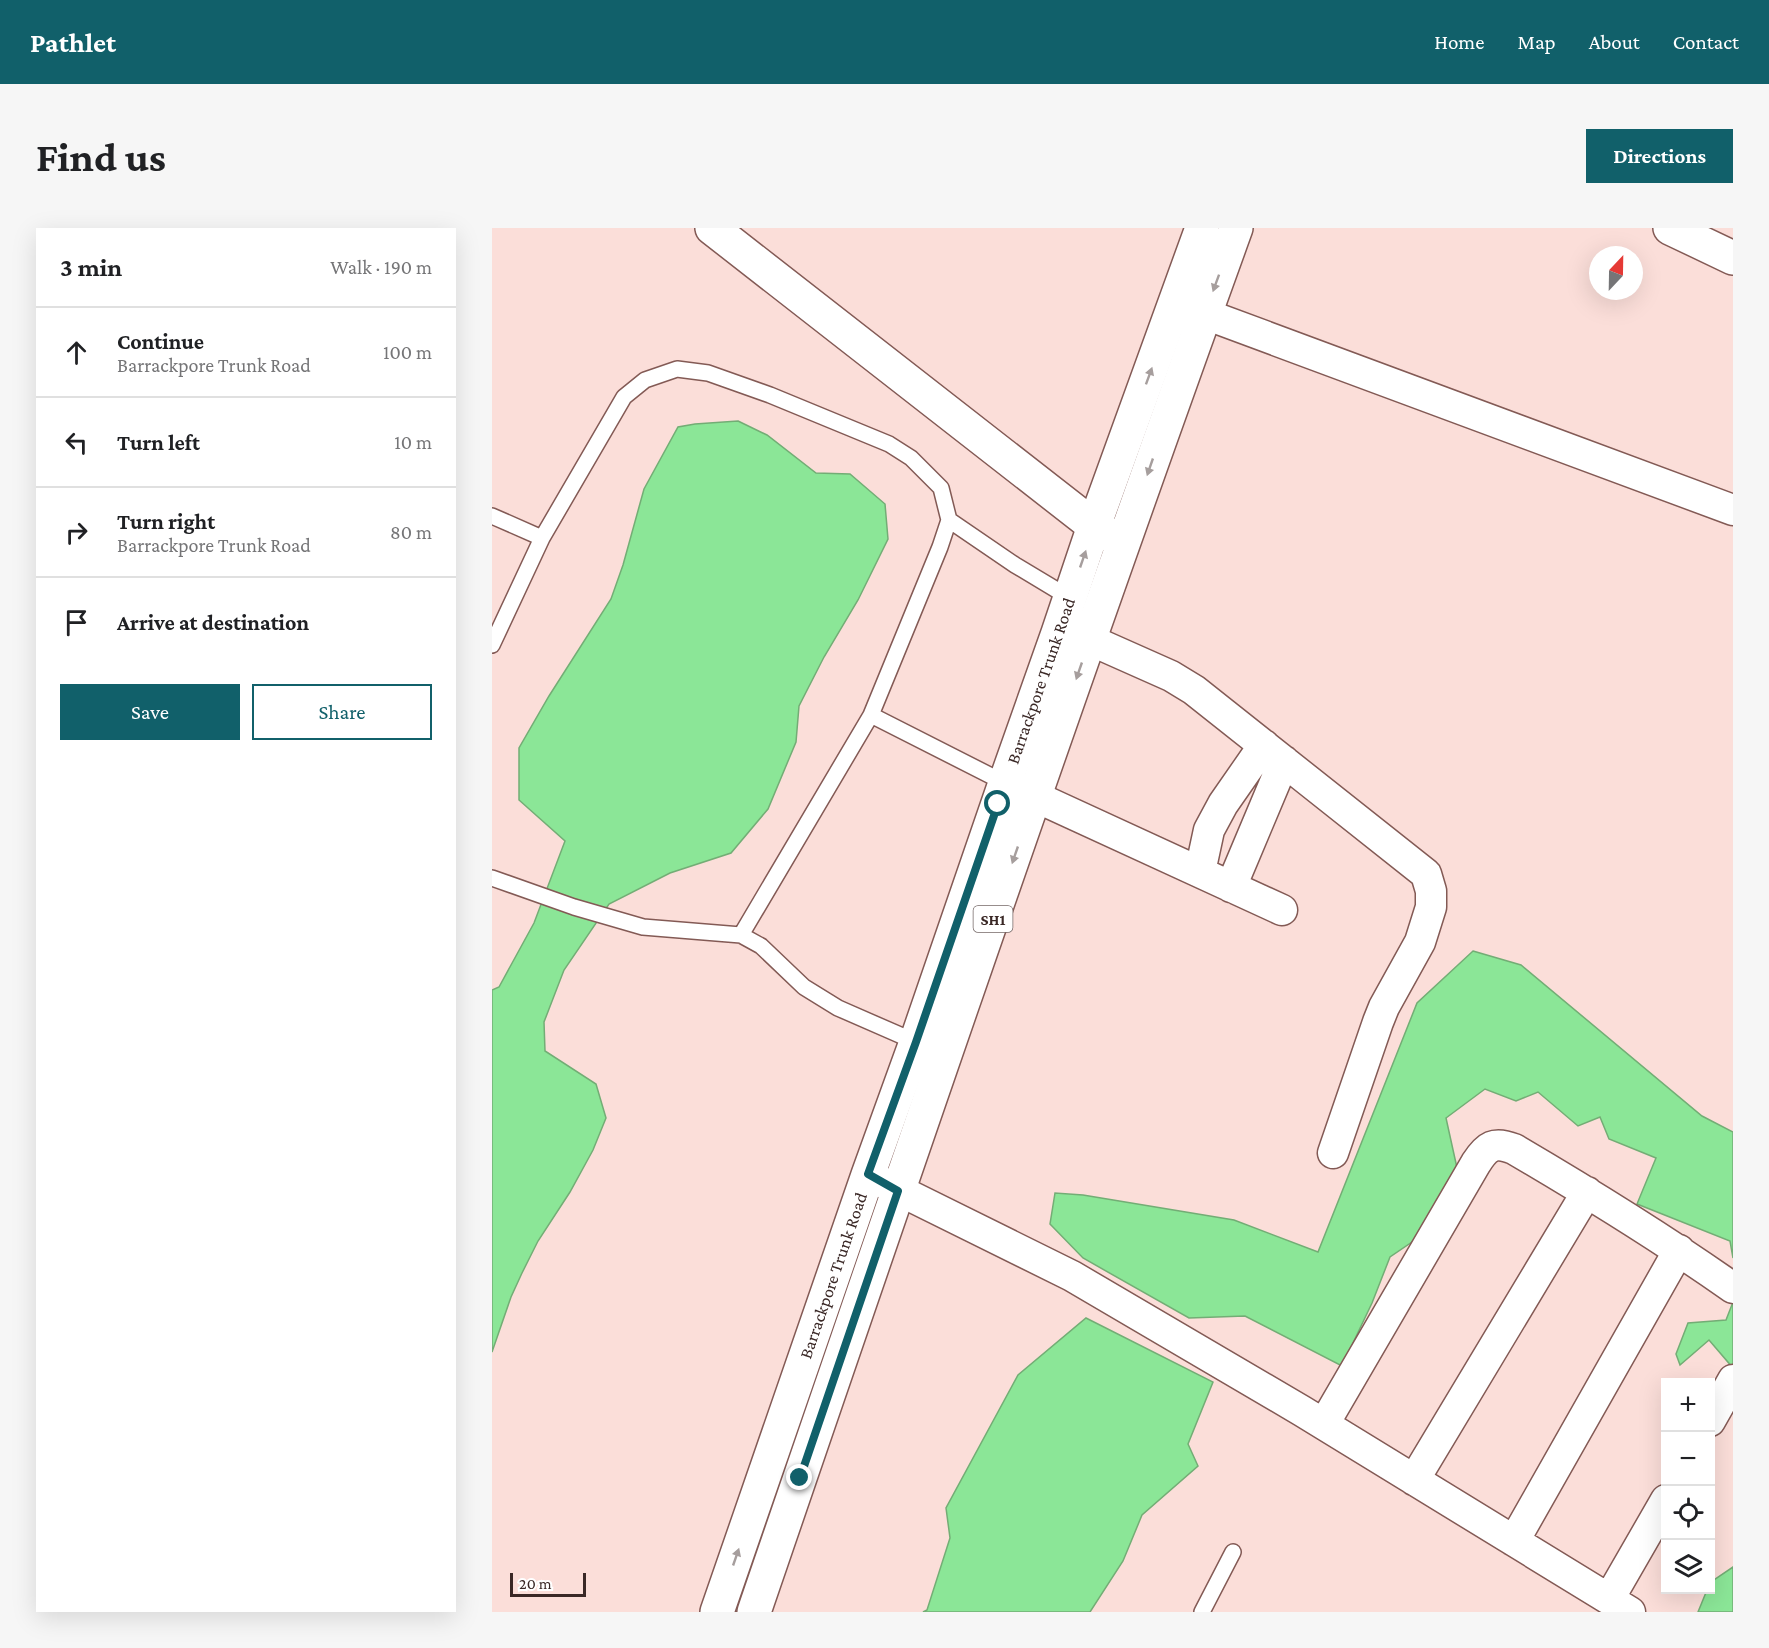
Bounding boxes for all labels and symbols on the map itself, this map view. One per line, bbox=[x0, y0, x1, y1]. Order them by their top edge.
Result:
north arrow bbox=[1589, 246, 1643, 300]
one-way arrow bbox=[1210, 274, 1220, 292]
one-way arrow bbox=[1144, 367, 1154, 385]
one-way arrow bbox=[1145, 458, 1155, 476]
one-way arrow bbox=[1079, 550, 1088, 568]
street label: Barrackpore Trunk Road bbox=[1003, 595, 1079, 766]
one-way arrow bbox=[1074, 662, 1084, 680]
route start bbox=[984, 790, 1010, 816]
one-way arrow bbox=[1010, 846, 1020, 864]
road number: SH1 bbox=[974, 906, 1012, 932]
street label: Barrackpore Trunk Road bbox=[795, 1189, 871, 1361]
route end bbox=[786, 1464, 812, 1490]
one-way arrow bbox=[732, 1548, 742, 1566]
scale bar bbox=[510, 1570, 586, 1598]

